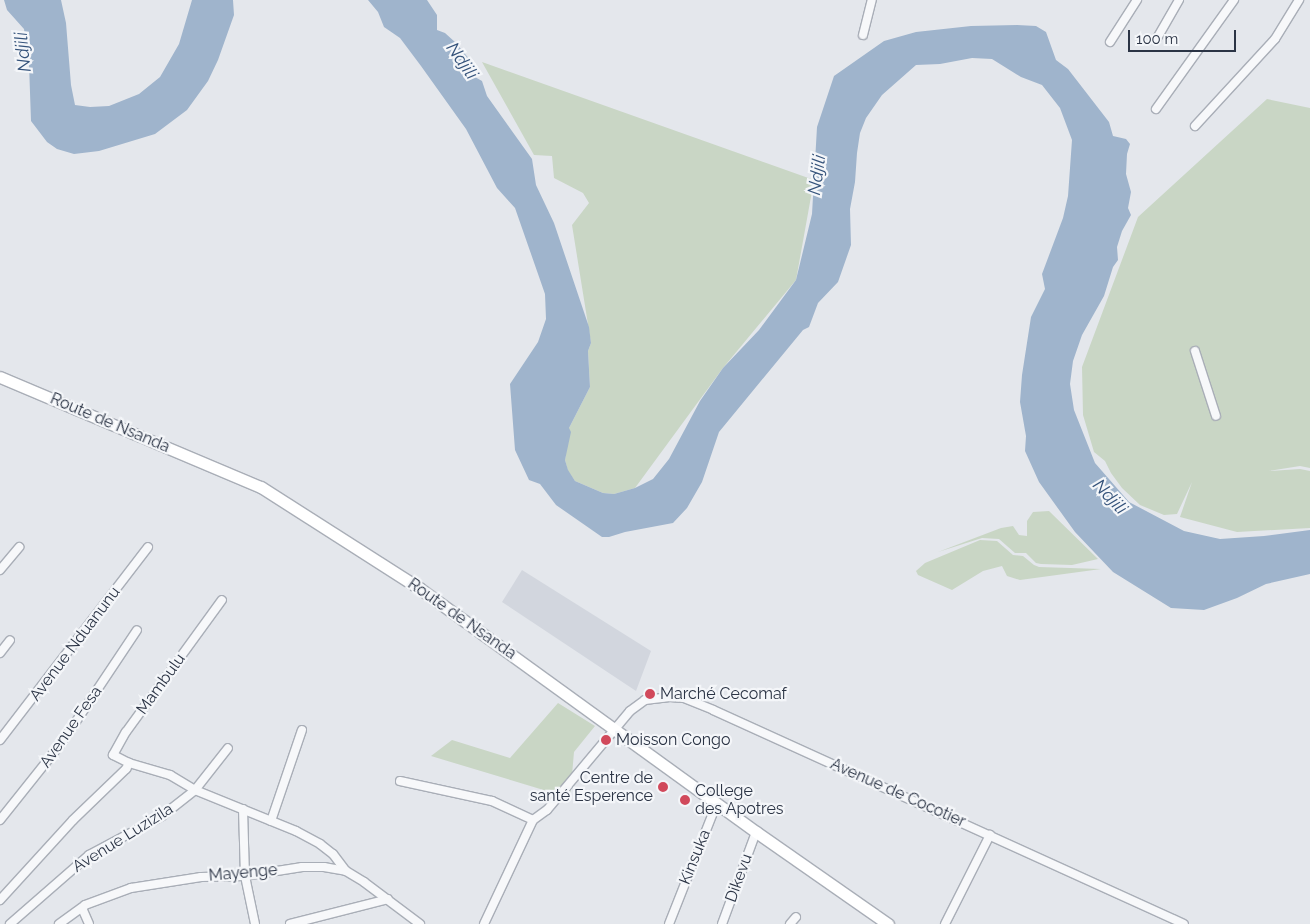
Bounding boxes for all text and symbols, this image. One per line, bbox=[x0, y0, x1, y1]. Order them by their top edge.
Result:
scale bar bbox=[1130, 20, 1238, 52]
text: 100 m bbox=[1136, 30, 1178, 48]
water label: Ndjili bbox=[10, 31, 36, 73]
water label: Ndjili bbox=[442, 38, 482, 84]
water label: Ndjili bbox=[803, 154, 831, 196]
street label: Route de Nsanda bbox=[47, 389, 173, 457]
water label: Ndjili bbox=[1088, 475, 1132, 519]
street label: Route de Nsanda bbox=[404, 574, 520, 664]
street label: Avenue Nduanunu bbox=[26, 583, 124, 705]
street label: Mambulu bbox=[132, 650, 190, 718]
street label: Avenue Fesa bbox=[36, 683, 106, 771]
place label: Marché Cecomaf bbox=[660, 684, 787, 704]
marker: Marché Cecomaf bbox=[644, 688, 656, 700]
place label: Moisson Congo bbox=[616, 730, 731, 750]
marker: Moisson Congo bbox=[600, 734, 612, 746]
street label: Avenue de Cocotier bbox=[827, 755, 969, 831]
place label: Centre de santé Esperence bbox=[530, 768, 653, 806]
marker: Centre de santé Esperence bbox=[657, 781, 669, 793]
place label: College des Apotres bbox=[695, 781, 784, 819]
marker: College des Apotres bbox=[679, 794, 691, 806]
street label: Avenue Luzizila bbox=[69, 799, 177, 877]
street label: Kinsuka bbox=[675, 827, 715, 887]
street label: Dikevu bbox=[721, 851, 757, 905]
street label: Mayenge bbox=[208, 860, 278, 886]

